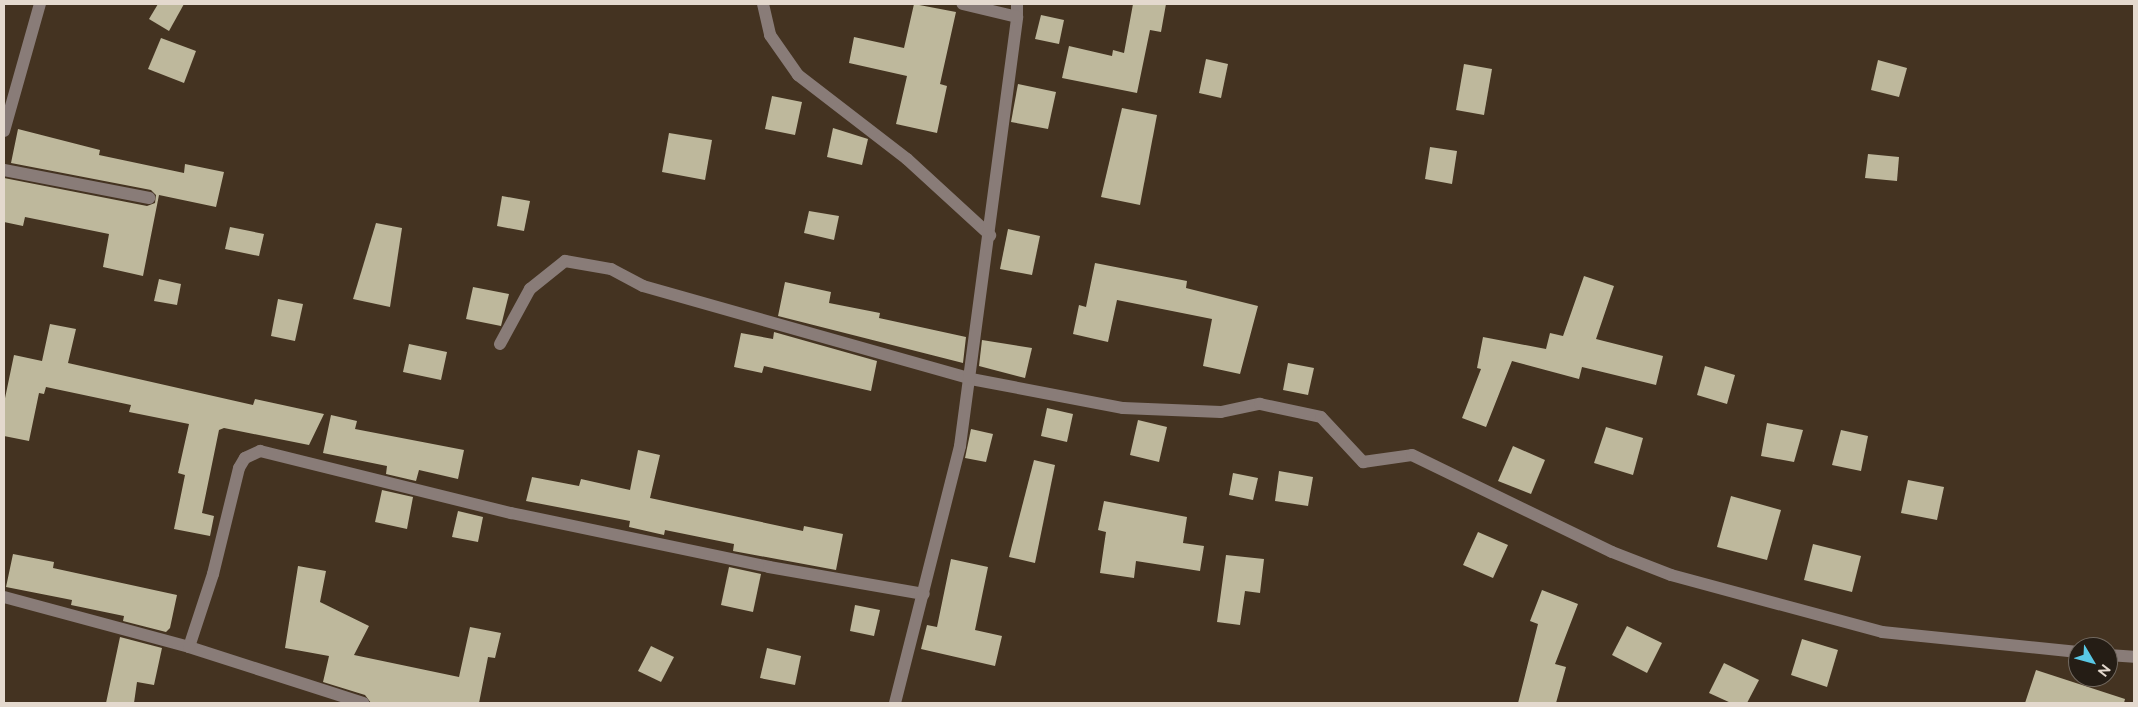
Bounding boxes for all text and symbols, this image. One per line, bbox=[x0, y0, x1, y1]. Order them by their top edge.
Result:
north arrow bbox=[2068, 637, 2118, 687]
text: N bbox=[2095, 661, 2114, 680]

